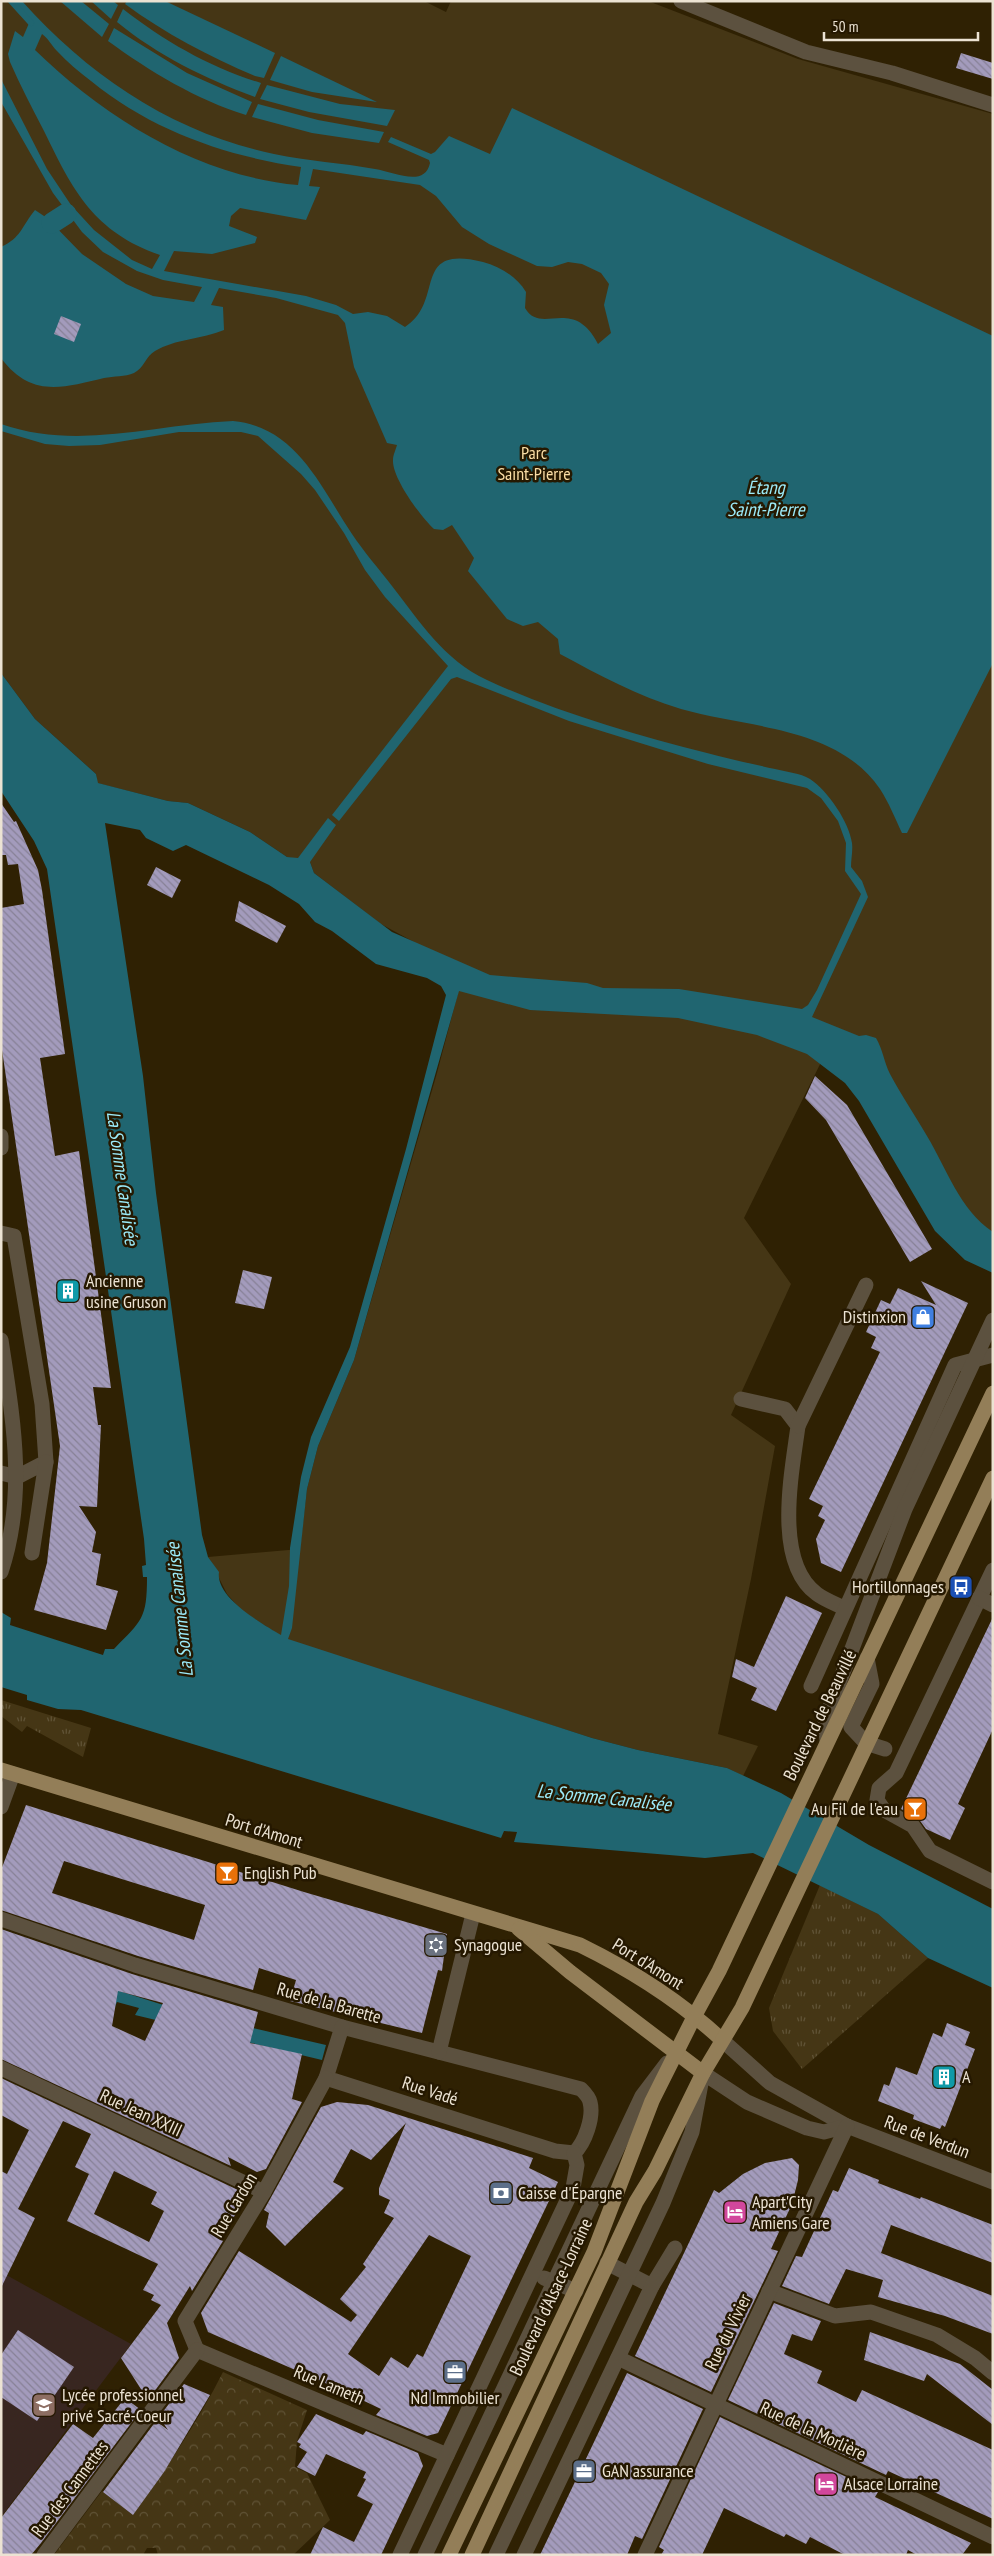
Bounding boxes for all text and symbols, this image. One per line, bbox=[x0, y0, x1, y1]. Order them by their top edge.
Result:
scale bar bbox=[824, 10, 978, 42]
text: 50 m bbox=[832, 17, 858, 36]
park label: Parc Saint-Pierre bbox=[497, 441, 571, 485]
water label: Étang Saint-Pierre bbox=[727, 475, 806, 521]
water label: La Somme Canalisée bbox=[102, 1110, 144, 1248]
place label: Ancienne usine Gruson bbox=[86, 1269, 166, 1313]
building icon: Ancienne usine Gruson bbox=[55, 1278, 81, 1304]
shop icon: Distinxion bbox=[910, 1304, 936, 1330]
place label: Distinxion bbox=[843, 1305, 906, 1328]
water label: La Somme Canalisée bbox=[160, 1541, 198, 1678]
bus stop icon: Hortillonnages bbox=[948, 1574, 974, 1600]
place label: Hortillonnages bbox=[852, 1575, 944, 1598]
street label: Boulevard de Beauvillé bbox=[778, 1646, 861, 1784]
water label: La Somme Canalisée bbox=[536, 1778, 673, 1816]
bar icon: Au Fil de l'eau bbox=[902, 1796, 928, 1822]
place label: Au Fil de l'eau bbox=[811, 1797, 898, 1820]
street label: Port d'Amont bbox=[223, 1808, 306, 1853]
bar icon: English Pub bbox=[214, 1860, 240, 1886]
place label: English Pub bbox=[244, 1861, 317, 1884]
synagogue icon: Synagogue bbox=[423, 1932, 449, 1958]
place label: Synagogue bbox=[454, 1933, 522, 1956]
street label: Port d'Amont bbox=[608, 1933, 688, 1994]
street label: Rue de la Barette bbox=[274, 1977, 384, 2028]
building icon: A bbox=[931, 2064, 957, 2090]
place label: A bbox=[962, 2065, 971, 2088]
street label: Rue Vadé bbox=[399, 2071, 461, 2110]
street label: Rue Jean XXIII bbox=[96, 2084, 186, 2142]
street label: Rue de Verdun bbox=[881, 2110, 973, 2163]
street label: Rue Cardon bbox=[205, 2168, 262, 2241]
bank icon: Caisse d'Épargne bbox=[488, 2180, 514, 2206]
place label: Caisse d'Épargne bbox=[518, 2181, 622, 2204]
place label: Apart'City Amiens Gare bbox=[752, 2190, 830, 2234]
hotel icon: Apart'City Amiens Gare bbox=[722, 2199, 748, 2225]
street label: Boulevard d'Alsace-Lorraine bbox=[504, 2214, 597, 2379]
street label: Rue du Vivier bbox=[699, 2290, 756, 2374]
street label: Rue Lameth bbox=[291, 2359, 368, 2410]
office icon: Nd Immobilier bbox=[442, 2359, 468, 2385]
place label: Lycée professionnel privé Sacré-Coeur bbox=[62, 2383, 184, 2427]
place label: Nd Immobilier bbox=[411, 2386, 500, 2409]
school or university icon: Lycée professionnel privé Sacré-Coeur bbox=[31, 2392, 57, 2418]
street label: Rue de la Morlière bbox=[757, 2396, 870, 2465]
street label: Rue des Cannettes bbox=[26, 2436, 113, 2541]
office icon: GAN assurance bbox=[571, 2458, 597, 2484]
place label: GAN assurance bbox=[602, 2459, 694, 2482]
hotel icon: Alsace Lorraine bbox=[813, 2471, 839, 2497]
place label: Alsace Lorraine bbox=[844, 2472, 938, 2495]

